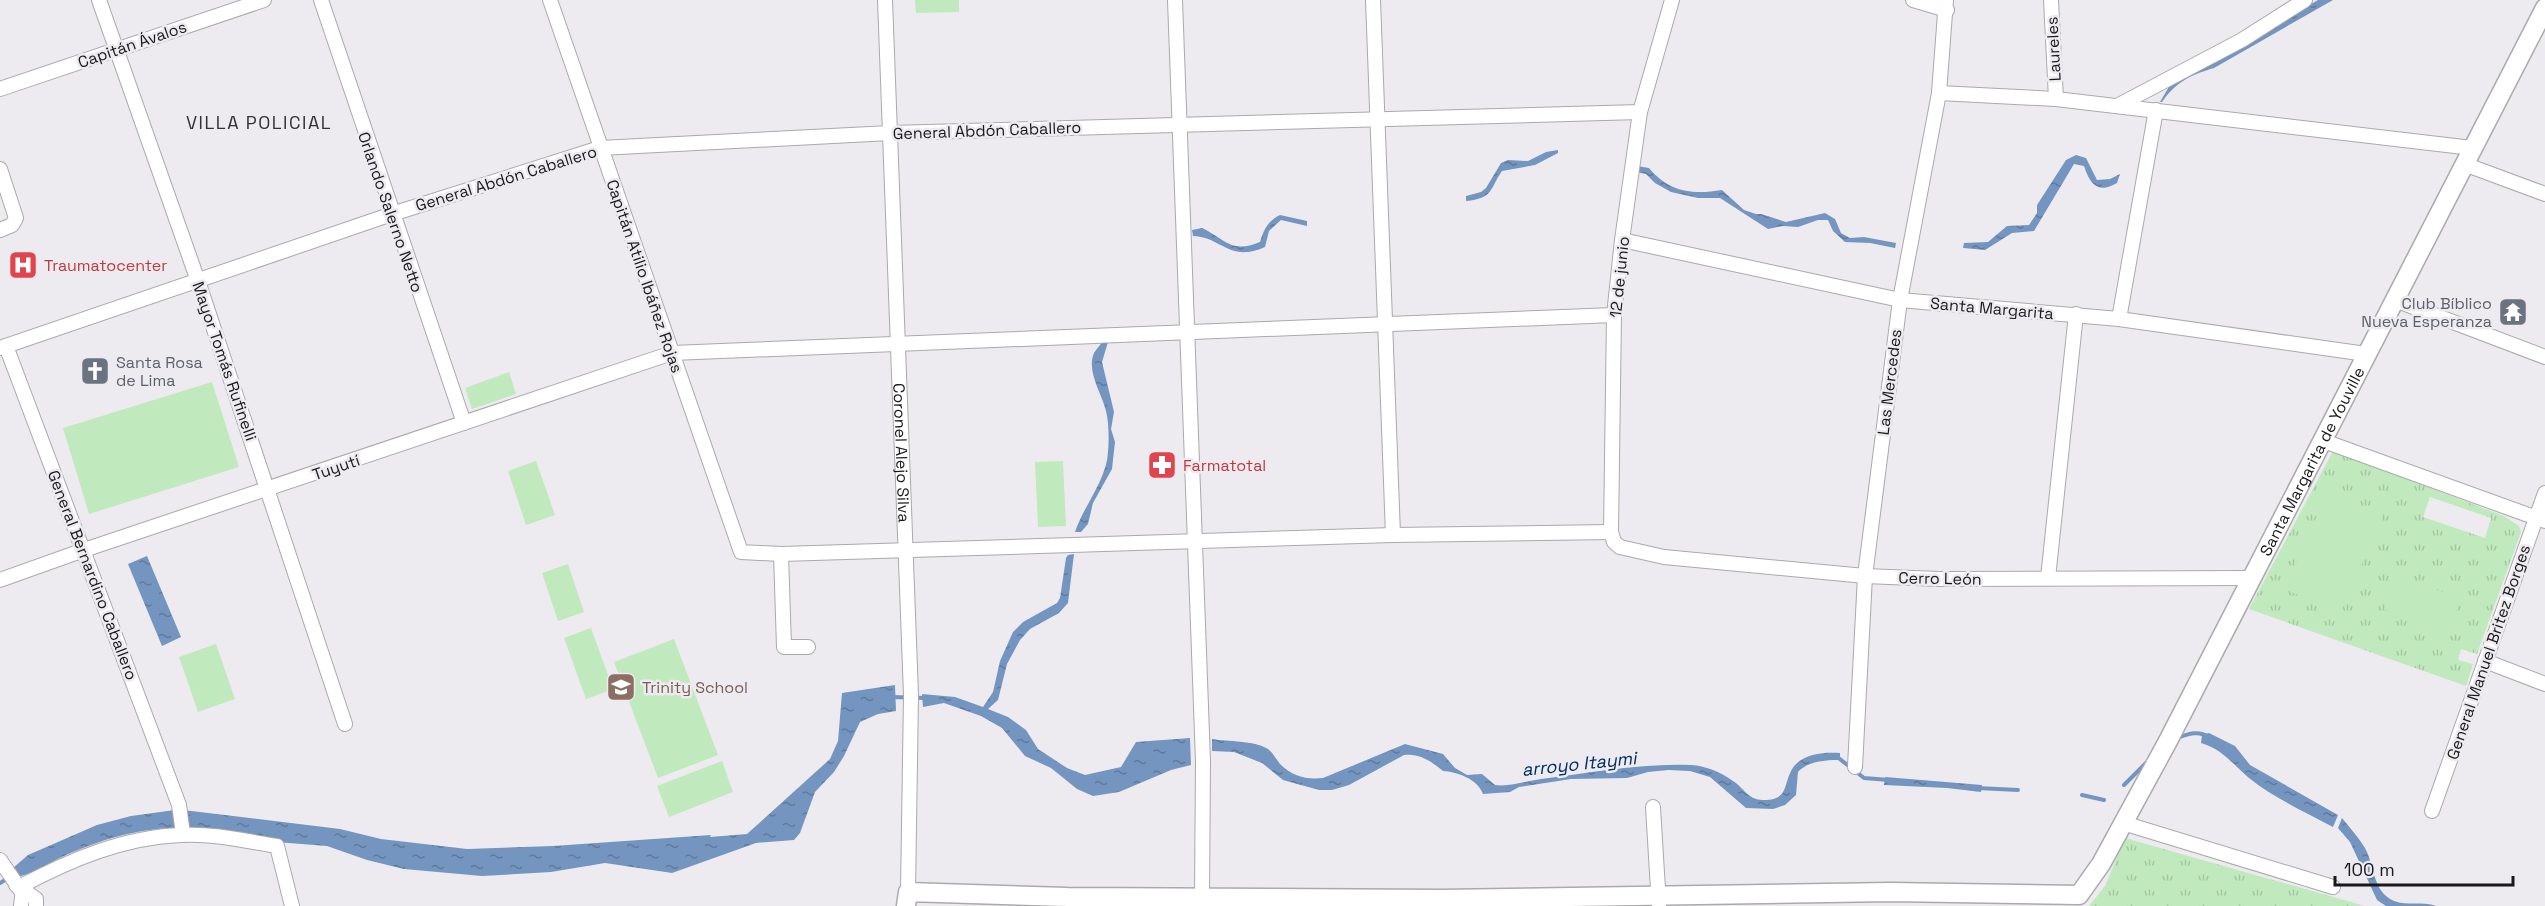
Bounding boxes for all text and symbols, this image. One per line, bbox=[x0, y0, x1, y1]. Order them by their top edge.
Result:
street label: Capitán Ávalos bbox=[75, 16, 189, 73]
street label: Laureles bbox=[2041, 16, 2066, 82]
district label: VILLA POLICIAL bbox=[186, 111, 332, 134]
street label: General Abdón Caballero bbox=[892, 117, 1082, 144]
street label: Orlando Salerno Netto bbox=[353, 129, 428, 295]
street label: General Abdón Caballero bbox=[413, 141, 599, 216]
street label: Capitán Atilio Ibáñez Rojas bbox=[602, 177, 688, 376]
street label: 12 de junio bbox=[1605, 235, 1634, 319]
hospital icon: Traumatocenter bbox=[7, 249, 39, 281]
place label: Traumatocenter bbox=[44, 255, 167, 276]
street label: Mayor Tomás Rufinelli bbox=[187, 279, 262, 443]
street label: Santa Margarita bbox=[1929, 293, 2055, 324]
place label: Club Bíblico Nueva Esperanza bbox=[2361, 293, 2492, 332]
temple icon: Club Bíblico Nueva Esperanza bbox=[2497, 296, 2529, 328]
street label: Las Mercedes bbox=[1873, 328, 1906, 436]
place label: Santa Rosa de Lima bbox=[116, 352, 203, 391]
church icon: Santa Rosa de Lima bbox=[79, 355, 111, 387]
street label: Santa Margarita de Youville bbox=[2255, 363, 2370, 560]
street label: Coronel Alejo Silva bbox=[888, 383, 915, 523]
pharmacy icon: Farmatotal bbox=[1146, 449, 1178, 481]
street label: Tuyutí bbox=[310, 450, 363, 485]
place label: Farmatotal bbox=[1183, 455, 1266, 476]
street label: General Bernardino Caballero bbox=[43, 467, 142, 683]
street label: General Manuel Britez Borges bbox=[2442, 542, 2535, 762]
street label: Cerro León bbox=[1898, 567, 1982, 590]
school or university icon: Trinity School bbox=[605, 671, 637, 703]
place label: Trinity School bbox=[642, 677, 748, 698]
water label: arroyo Itaymi bbox=[1520, 746, 1640, 781]
scale bar bbox=[2335, 849, 2514, 887]
text: 100 m bbox=[2344, 858, 2395, 881]

